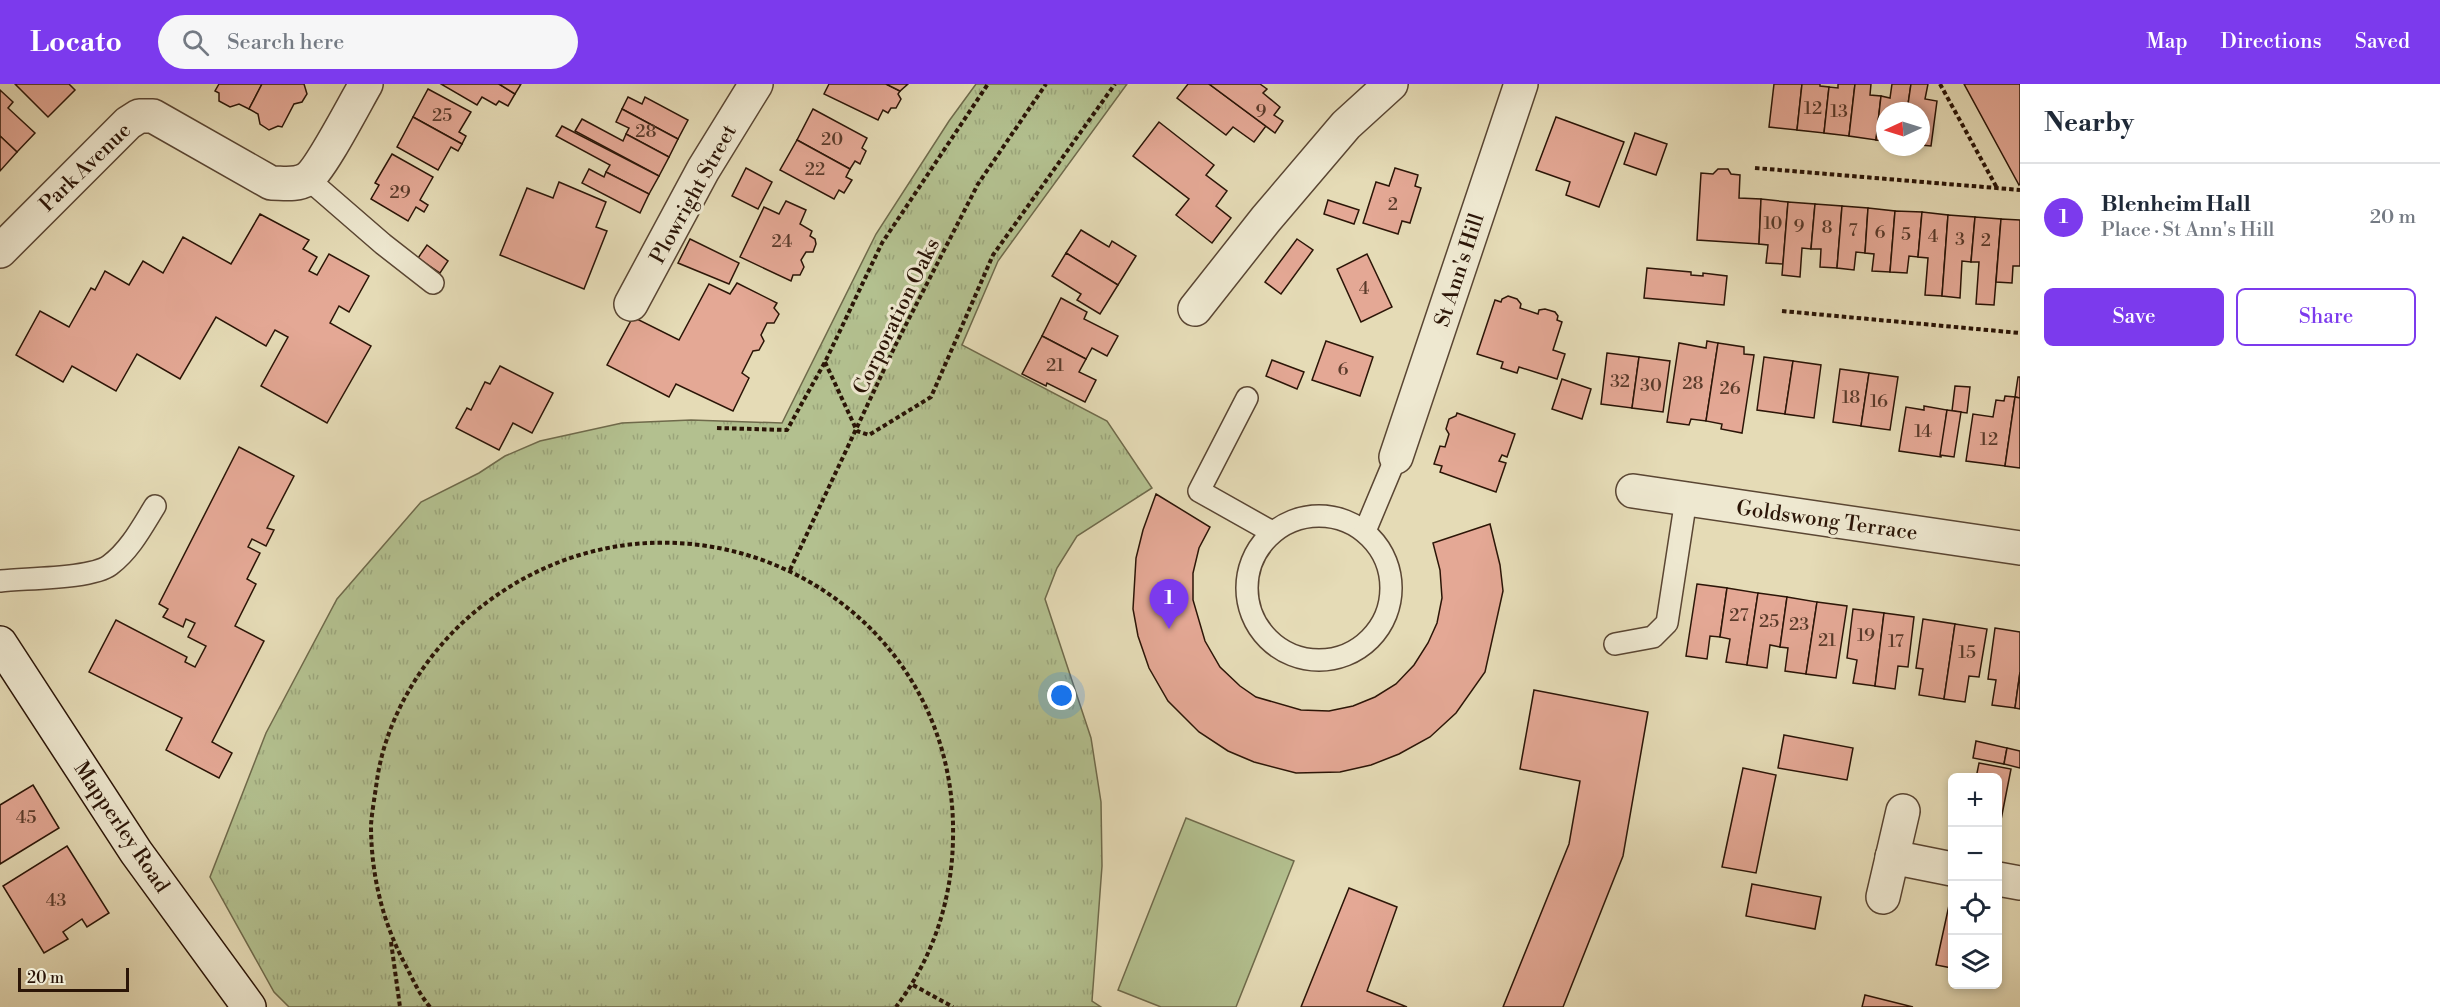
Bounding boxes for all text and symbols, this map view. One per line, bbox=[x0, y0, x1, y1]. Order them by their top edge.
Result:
search box bbox=[158, 15, 578, 69]
text: Locato bbox=[30, 25, 122, 60]
icon: search bbox=[179, 26, 212, 59]
text: Search here bbox=[227, 29, 344, 56]
text: Map bbox=[2146, 29, 2188, 55]
text: Directions bbox=[2221, 29, 2322, 55]
text: Saved bbox=[2355, 29, 2410, 55]
house number: 12 bbox=[1804, 97, 1822, 120]
house number: 9 bbox=[1256, 100, 1267, 123]
house number: 13 bbox=[1830, 100, 1848, 123]
north arrow bbox=[1876, 102, 1930, 156]
house number: 25 bbox=[432, 104, 452, 127]
text: Nearby bbox=[2044, 107, 2134, 139]
street label: Park Avenue bbox=[34, 118, 137, 218]
house number: 28 bbox=[635, 120, 657, 143]
street label: Plowright Street bbox=[645, 120, 743, 269]
house number: 20 bbox=[821, 128, 843, 151]
house number: 22 bbox=[805, 158, 825, 181]
house number: 29 bbox=[389, 181, 411, 204]
text: Blenheim Hall bbox=[2101, 191, 2251, 218]
house number: 2 bbox=[1388, 193, 1398, 216]
text: 1 bbox=[2059, 205, 2068, 230]
text: 20 m bbox=[2370, 205, 2416, 230]
street label: St Ann's Hill bbox=[1429, 210, 1490, 330]
house number: 10 bbox=[1763, 212, 1783, 235]
house number: 9 bbox=[1794, 215, 1805, 238]
house number: 8 bbox=[1821, 216, 1833, 239]
text: Place · St Ann's Hill bbox=[2101, 218, 2275, 243]
house number: 7 bbox=[1848, 219, 1858, 242]
house number: 6 bbox=[1875, 221, 1886, 244]
house number: 5 bbox=[1901, 223, 1911, 246]
house number: 4 bbox=[1928, 225, 1939, 248]
house number: 3 bbox=[1955, 228, 1965, 251]
house number: 2 bbox=[1981, 229, 1991, 252]
house number: 24 bbox=[771, 230, 793, 253]
street label: Corporation Oaks bbox=[848, 234, 946, 399]
house number: 4 bbox=[1359, 277, 1370, 300]
button: Save bbox=[2044, 288, 2224, 346]
button: Share bbox=[2236, 288, 2416, 346]
house number: 21 bbox=[1046, 354, 1064, 377]
house number: 6 bbox=[1338, 358, 1349, 381]
house number: 32 bbox=[1610, 370, 1630, 393]
house number: 28 bbox=[1682, 372, 1704, 395]
house number: 30 bbox=[1640, 374, 1662, 397]
house number: 26 bbox=[1719, 377, 1741, 400]
house number: 18 bbox=[1842, 386, 1860, 409]
house number: 16 bbox=[1870, 390, 1888, 413]
house number: 14 bbox=[1914, 420, 1932, 443]
house number: 12 bbox=[1980, 428, 1998, 451]
street label: Goldswong Terrace bbox=[1735, 495, 1919, 547]
pin: 1 bbox=[1150, 580, 1188, 629]
house number: 27 bbox=[1729, 604, 1749, 627]
house number: 25 bbox=[1759, 610, 1779, 633]
house number: 23 bbox=[1789, 613, 1809, 636]
house number: 19 bbox=[1857, 624, 1875, 647]
house number: 21 bbox=[1818, 629, 1836, 652]
house number: 17 bbox=[1888, 630, 1904, 653]
house number: 15 bbox=[1958, 641, 1976, 664]
your location bbox=[1047, 681, 1076, 710]
street label: Mapperley Road bbox=[68, 757, 175, 898]
map controls bbox=[1948, 773, 2002, 989]
button: + bbox=[1948, 773, 2002, 827]
house number: 45 bbox=[16, 806, 36, 829]
button: − bbox=[1948, 827, 2002, 881]
button: locate bbox=[1948, 881, 2002, 935]
house number: 43 bbox=[46, 889, 66, 912]
button: layers bbox=[1948, 935, 2002, 989]
scale bar bbox=[18, 965, 129, 992]
text: 20 m bbox=[27, 968, 64, 988]

